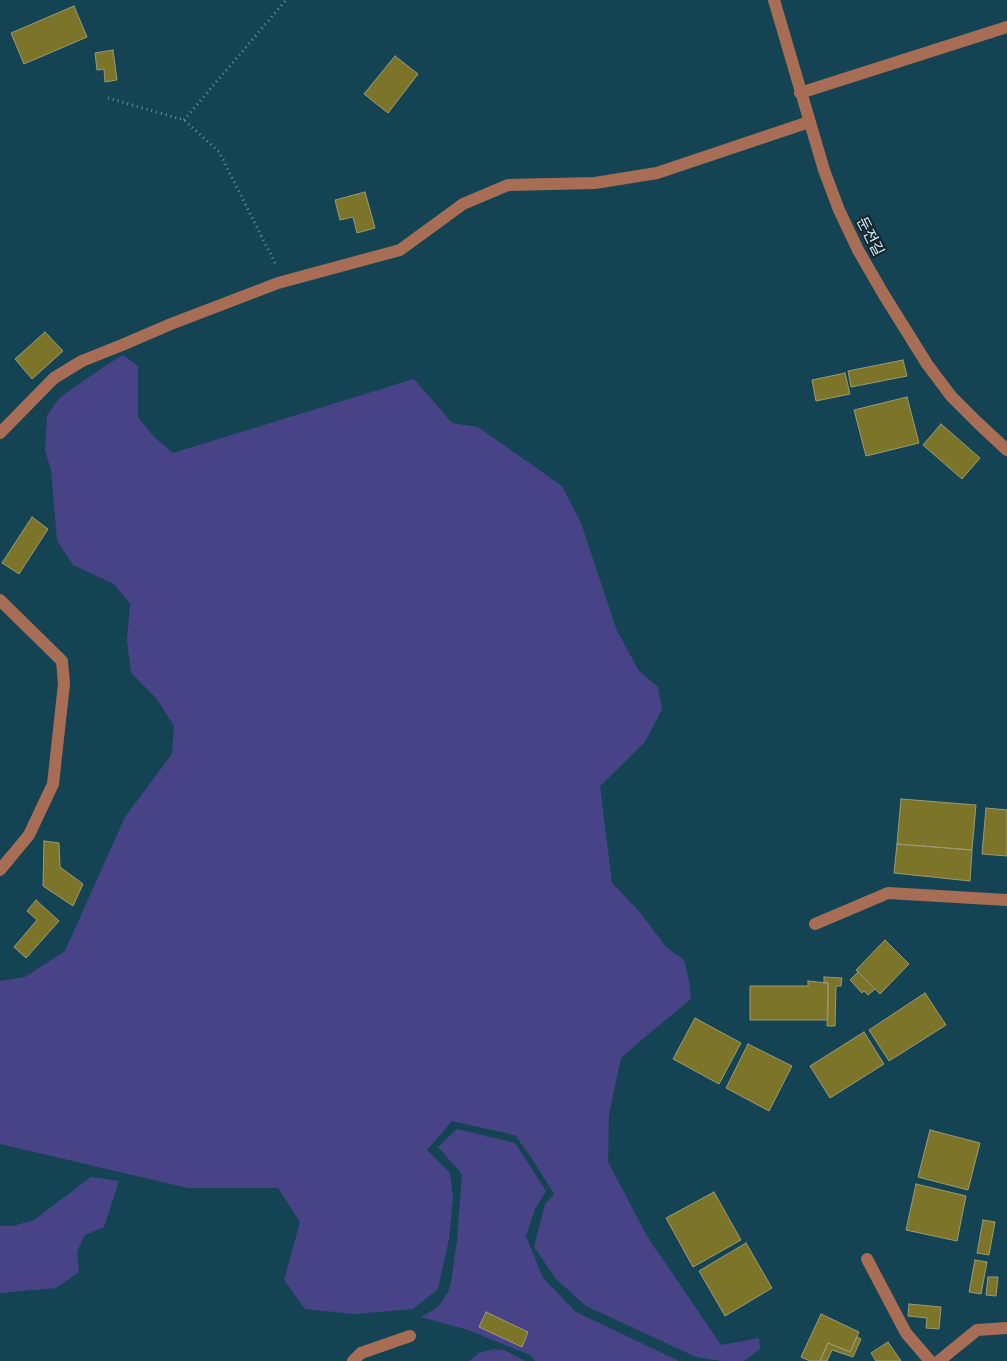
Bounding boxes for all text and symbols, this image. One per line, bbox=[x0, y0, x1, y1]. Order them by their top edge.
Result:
street label: 둔전길 bbox=[854, 213, 888, 259]

